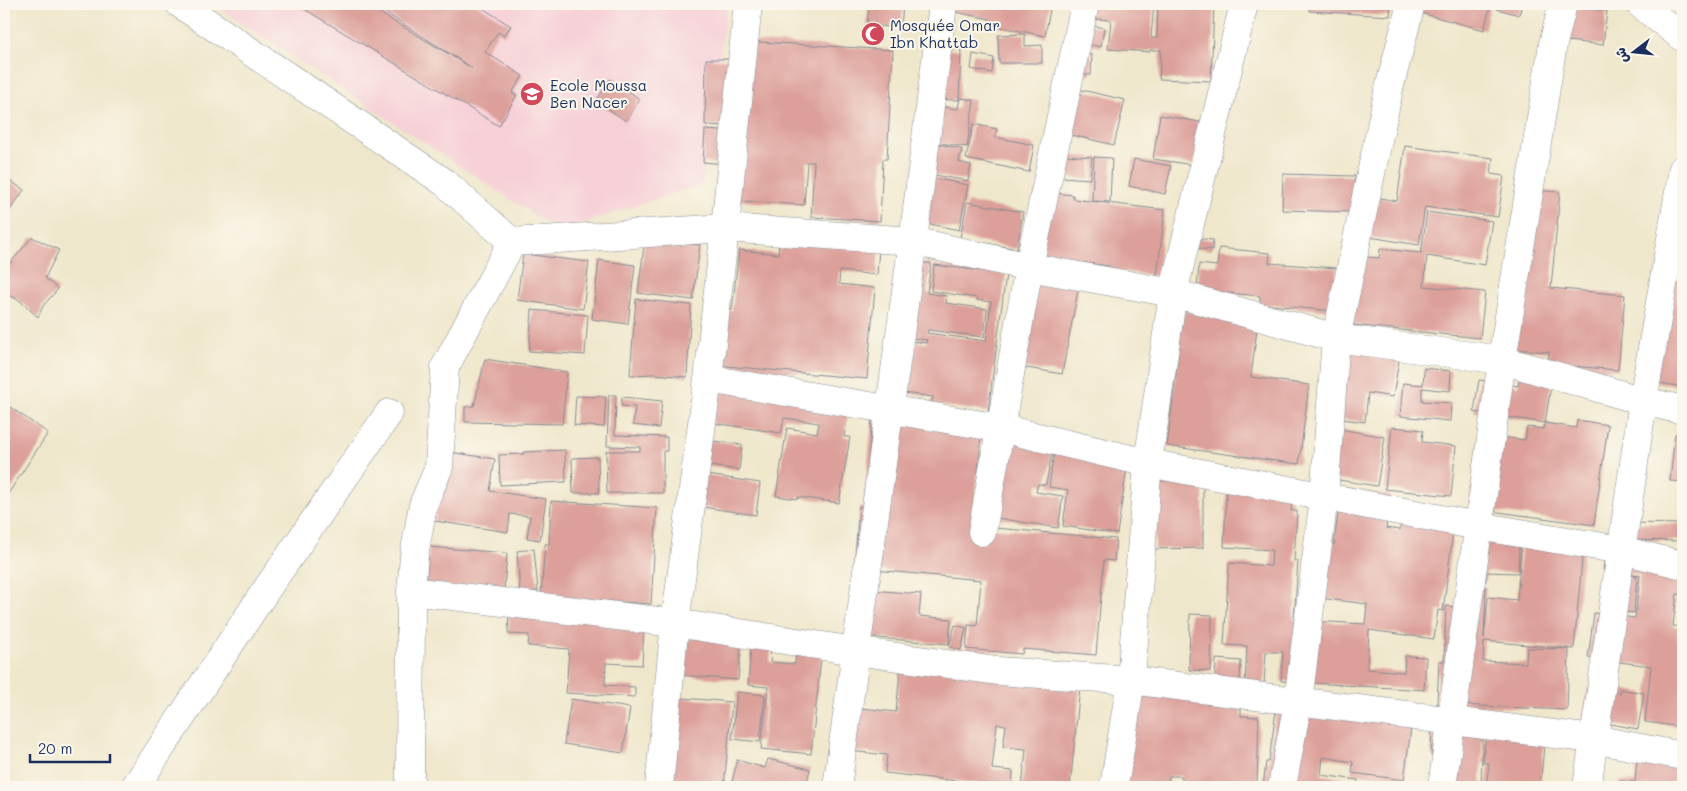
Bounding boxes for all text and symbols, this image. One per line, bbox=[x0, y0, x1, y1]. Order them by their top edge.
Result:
place label: Mosquée Omar Ibn Khattab bbox=[890, 15, 1000, 52]
mosque icon: Mosquée Omar Ibn Khattab bbox=[860, 21, 886, 47]
north arrow bbox=[1610, 28, 1660, 78]
text: ش bbox=[1610, 46, 1632, 66]
place label: Ecole Moussa Ben Nacer bbox=[550, 75, 647, 112]
school or university icon: Ecole Moussa Ben Nacer bbox=[519, 81, 545, 107]
scale bar bbox=[30, 731, 110, 763]
text: 20 m bbox=[38, 738, 72, 758]

